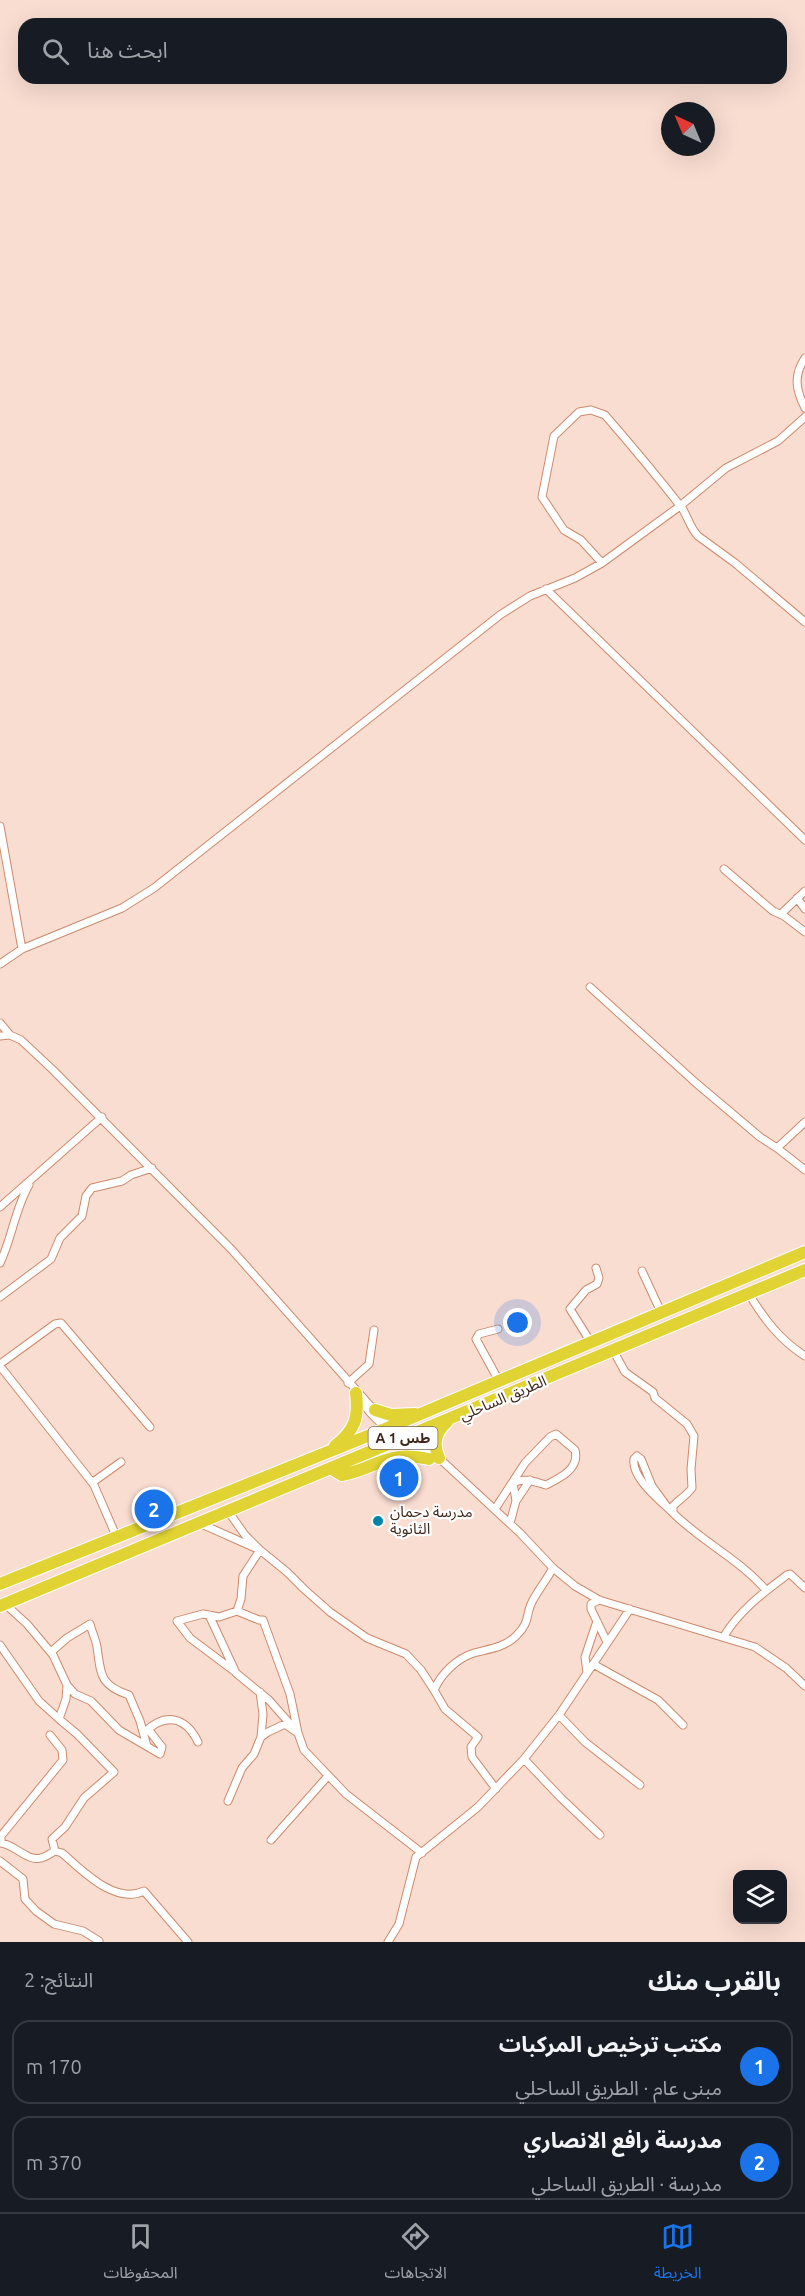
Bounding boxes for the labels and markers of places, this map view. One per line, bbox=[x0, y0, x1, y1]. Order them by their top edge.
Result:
pin: 1 bbox=[380, 1456, 418, 1500]
pin: 2 bbox=[134, 1486, 174, 1532]
place label: مدرسة دحمان الثانوية bbox=[390, 1503, 473, 1538]
marker: مدرسة دحمان الثانوية bbox=[371, 1514, 385, 1528]

